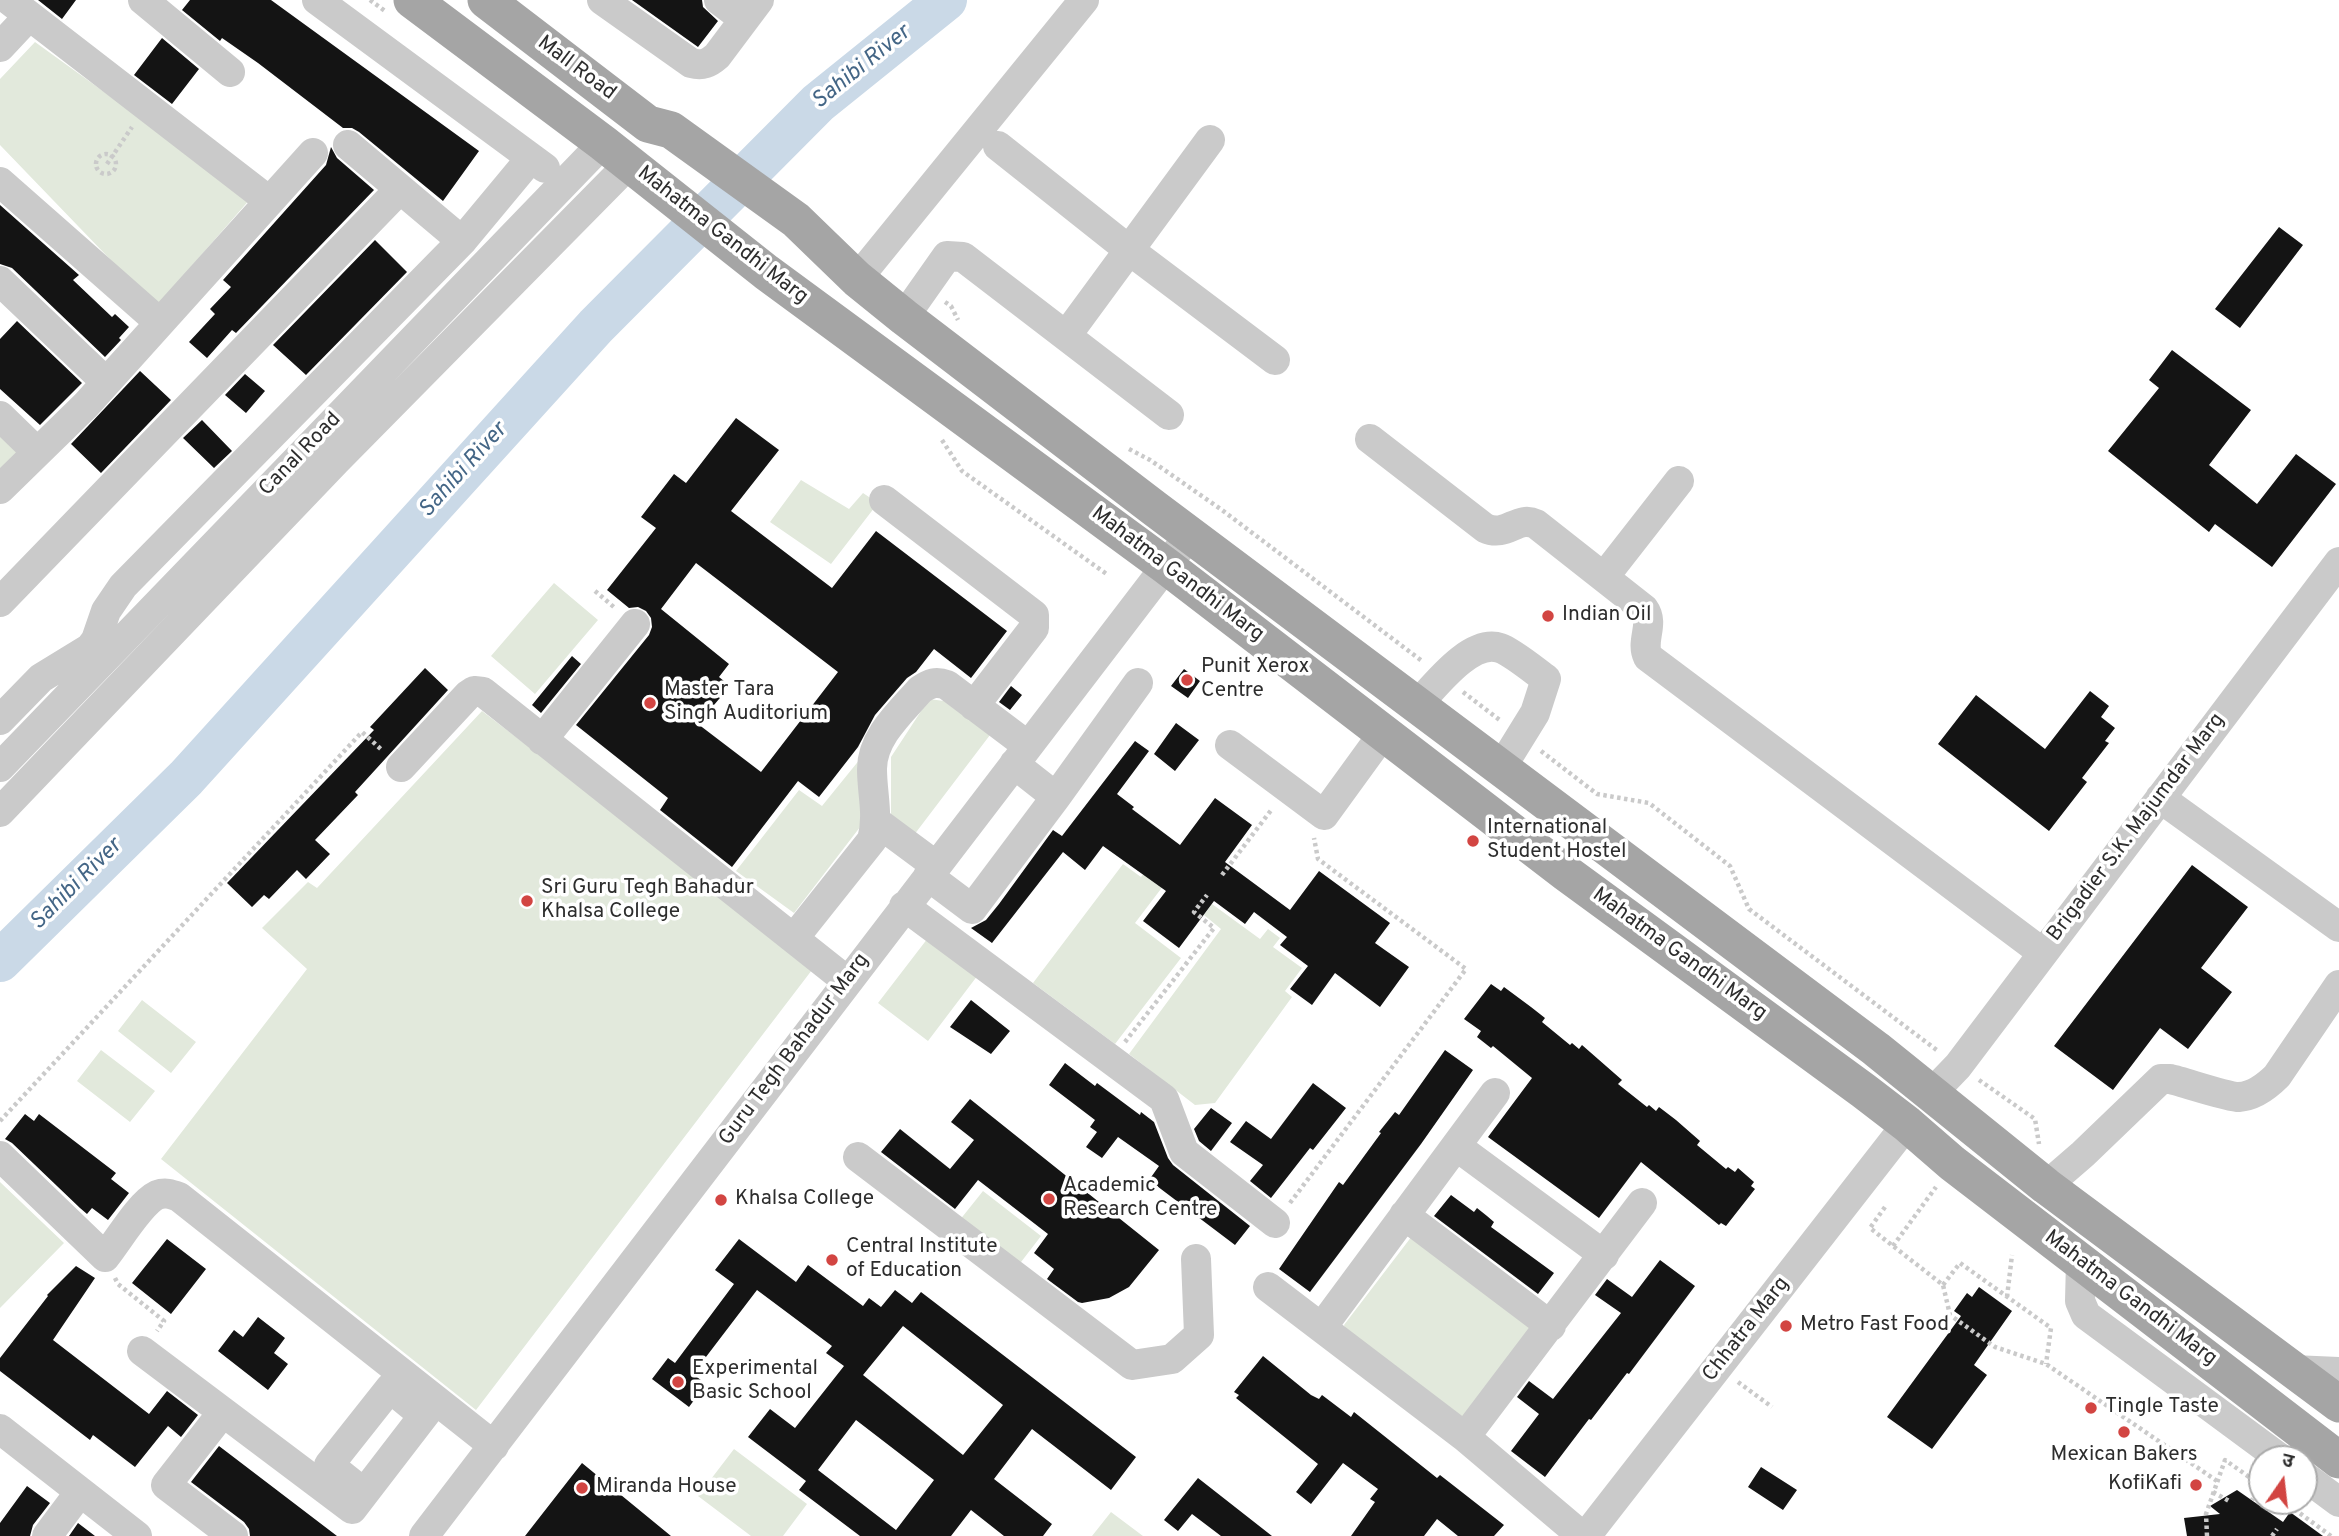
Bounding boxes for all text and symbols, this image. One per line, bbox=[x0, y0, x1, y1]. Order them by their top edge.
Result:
water label: Sahibi River bbox=[807, 20, 917, 116]
street label: Mall Road bbox=[532, 31, 620, 107]
street label: Mahatma Gandhi Marg bbox=[632, 161, 812, 311]
street label: Canal Road bbox=[255, 408, 347, 502]
water label: Sahibi River bbox=[414, 418, 514, 524]
street label: Mahatma Gandhi Marg bbox=[1086, 502, 1268, 648]
place label: Indian Oil bbox=[1562, 603, 1651, 629]
marker: Indian Oil bbox=[1540, 608, 1556, 624]
place label: Punit Xerox Centre bbox=[1201, 655, 1309, 705]
marker: Punit Xerox Centre bbox=[1179, 672, 1195, 688]
place label: Master Tara Singh Auditorium bbox=[664, 678, 828, 728]
marker: Master Tara Singh Auditorium bbox=[642, 695, 658, 711]
street label: Brigadier S.K. Majumdar Marg bbox=[2043, 709, 2231, 947]
place label: International Student Hostel bbox=[1487, 816, 1627, 866]
water label: Sahibi River bbox=[25, 833, 129, 937]
marker: International Student Hostel bbox=[1465, 833, 1481, 849]
place label: Sri Guru Tegh Bahadur Khalsa College bbox=[541, 876, 754, 926]
street label: Mahatma Gandhi Marg bbox=[1587, 883, 1771, 1027]
marker: Sri Guru Tegh Bahadur Khalsa College bbox=[519, 893, 535, 909]
street label: Guru Tegh Bahadur Marg bbox=[715, 949, 875, 1151]
place label: Academic Research Centre bbox=[1063, 1174, 1217, 1224]
place label: Khalsa College bbox=[735, 1187, 874, 1213]
marker: Academic Research Centre bbox=[1041, 1191, 1057, 1207]
marker: Khalsa College bbox=[713, 1192, 729, 1208]
street label: Mahatma Gandhi Marg bbox=[2039, 1226, 2221, 1372]
place label: Central Institute of Education bbox=[846, 1235, 998, 1285]
marker: Central Institute of Education bbox=[824, 1252, 840, 1268]
street label: Chhatra Marg bbox=[1698, 1273, 1796, 1387]
place label: Metro Fast Food bbox=[1800, 1313, 1949, 1339]
marker: Metro Fast Food bbox=[1778, 1318, 1794, 1334]
place label: Experimental Basic School bbox=[692, 1357, 818, 1407]
marker: Experimental Basic School bbox=[670, 1374, 686, 1390]
place label: Tingle Taste bbox=[2105, 1395, 2219, 1421]
marker: Tingle Taste bbox=[2083, 1400, 2099, 1416]
marker: Mexican Bakers bbox=[2116, 1424, 2132, 1440]
place label: Mexican Bakers bbox=[2051, 1443, 2197, 1469]
north arrow bbox=[2248, 1445, 2318, 1515]
text: उ bbox=[2279, 1449, 2296, 1475]
place label: KofiKafi bbox=[2108, 1472, 2182, 1498]
place label: Miranda House bbox=[596, 1475, 736, 1501]
marker: KofiKafi bbox=[2188, 1477, 2204, 1493]
marker: Miranda House bbox=[574, 1480, 590, 1496]

